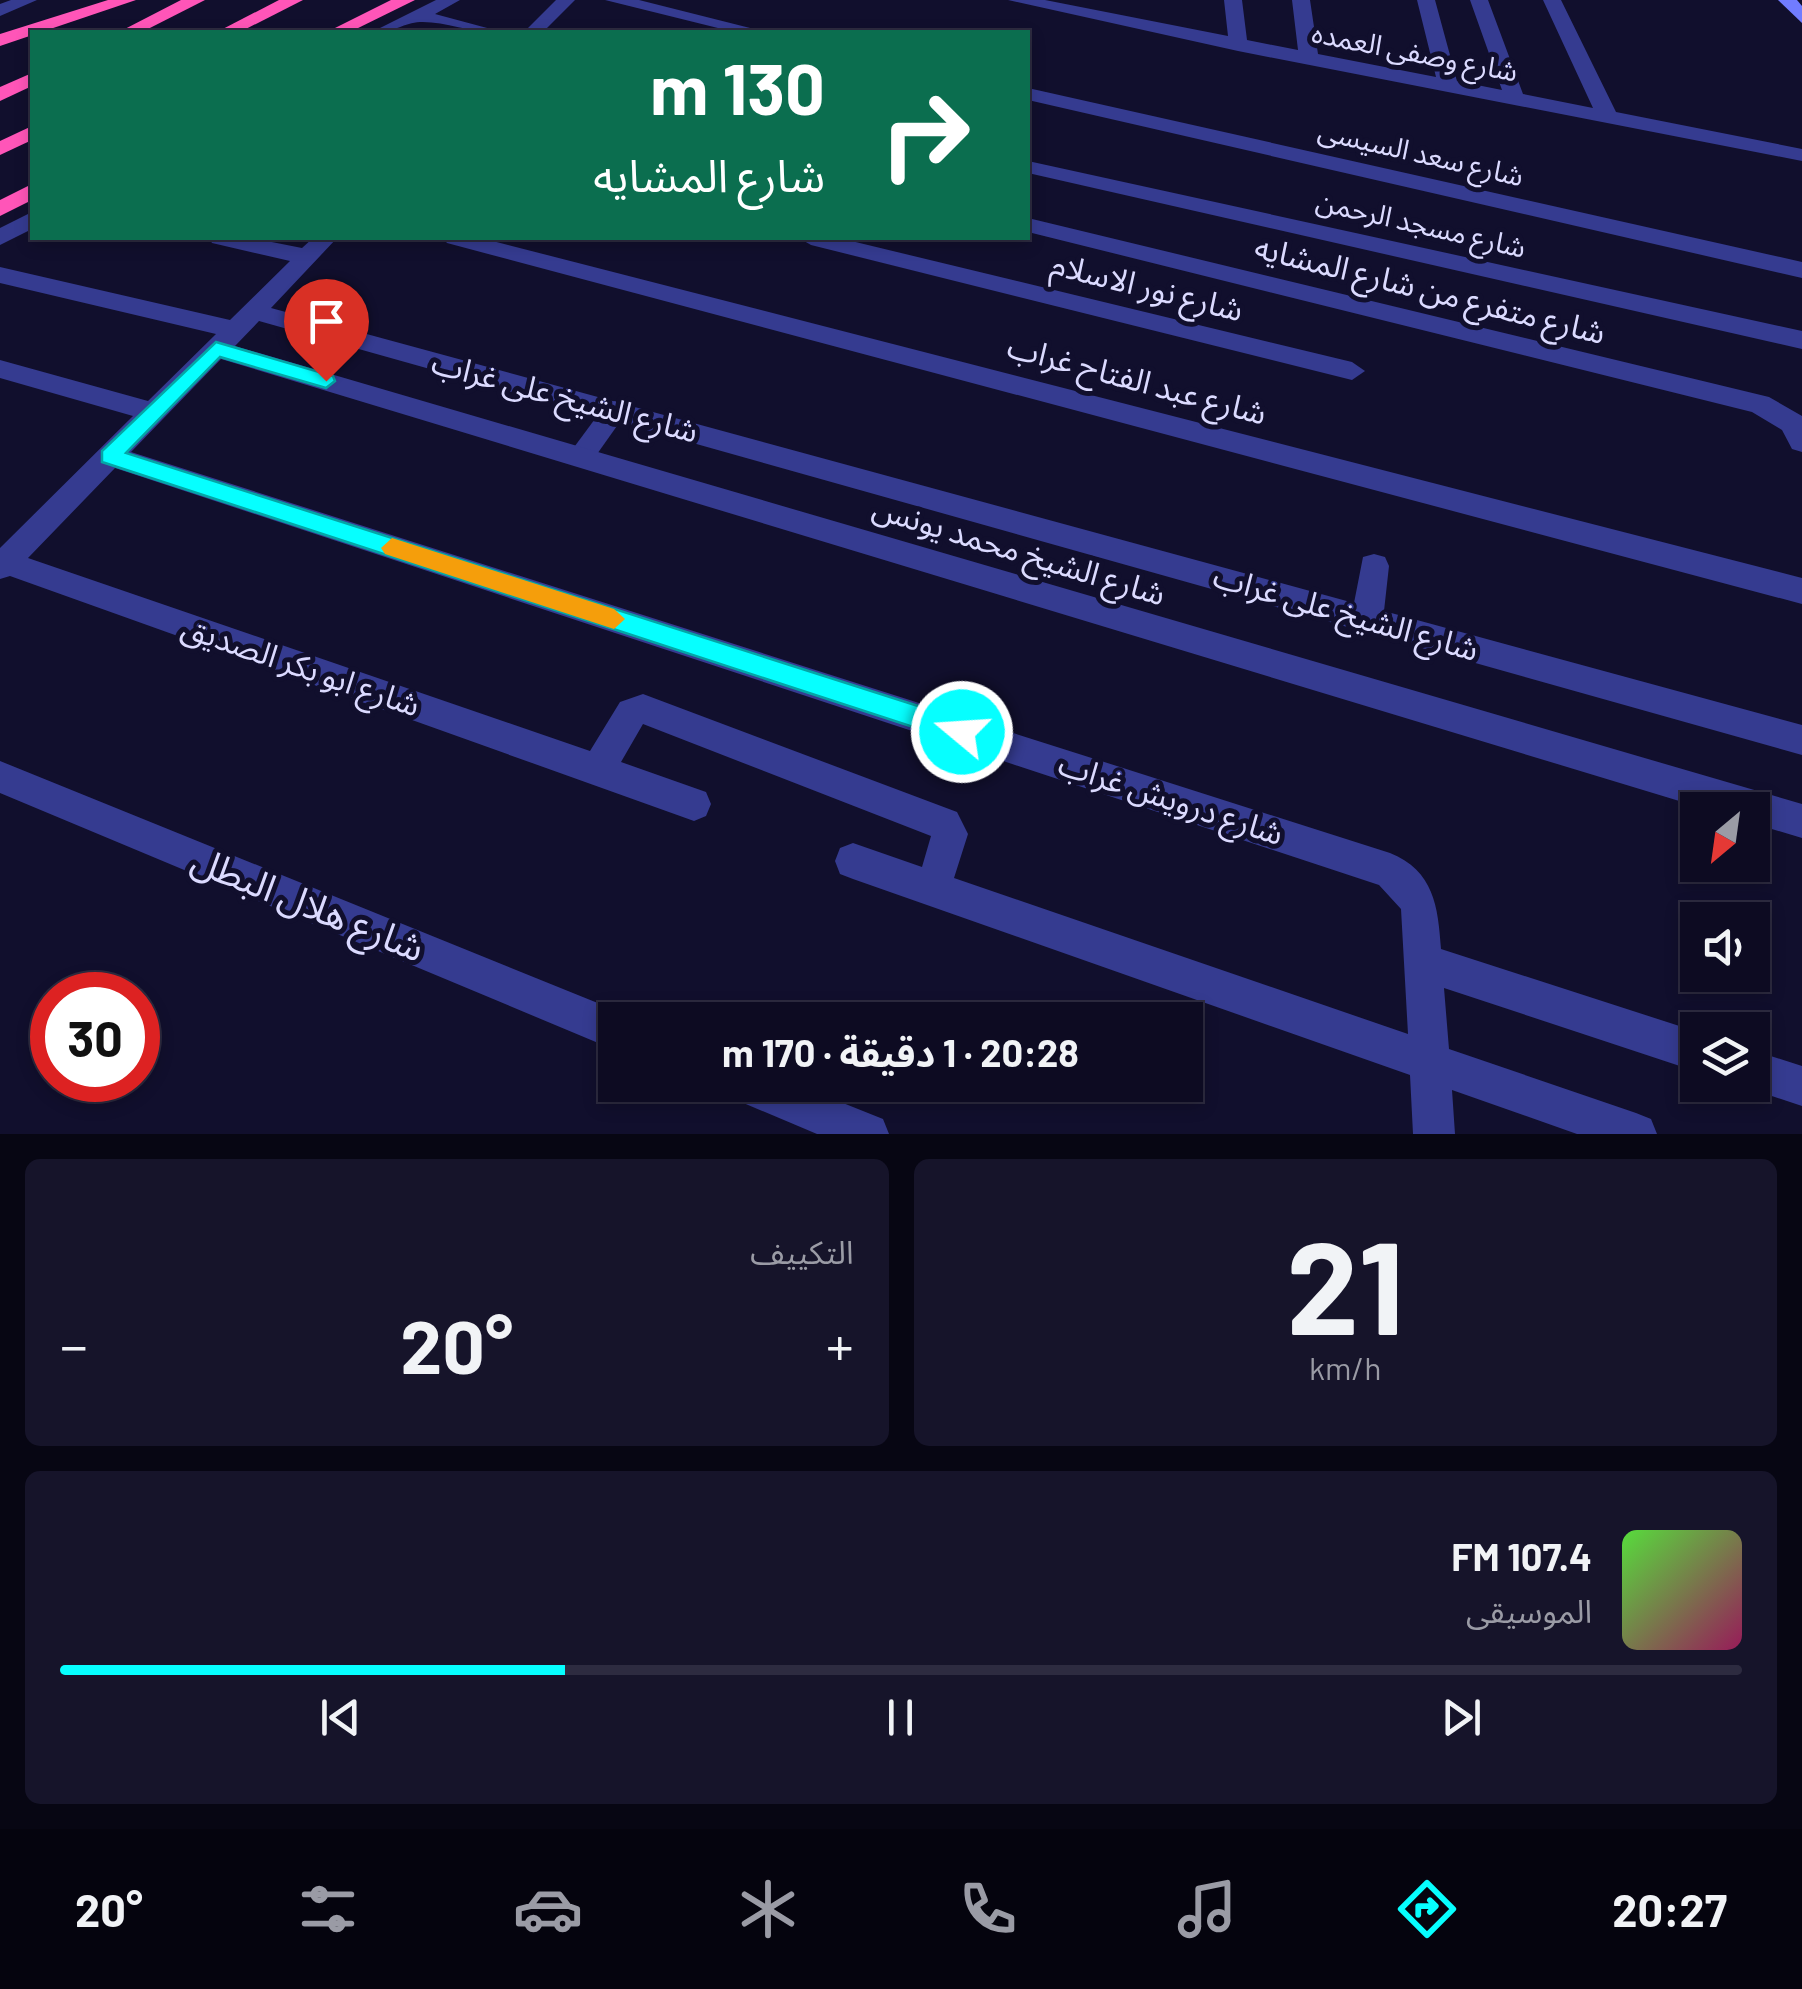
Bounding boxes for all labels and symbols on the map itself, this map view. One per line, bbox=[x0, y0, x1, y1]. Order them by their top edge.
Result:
street label: شارع وصفى العمده bbox=[1308, 14, 1521, 93]
street label: شارع سعد السيسى bbox=[1314, 112, 1527, 197]
street label: شارع مسجد الرحمن bbox=[1312, 182, 1529, 269]
street label: شارع متفرع من شارع المشايه bbox=[1250, 226, 1610, 357]
street label: شارع نور الاسلام bbox=[1046, 243, 1247, 334]
pin bbox=[284, 279, 369, 382]
street label: شارع عبد الفتاح غراب bbox=[1002, 325, 1271, 438]
street label: شارع الشيخ على غراب bbox=[426, 341, 703, 456]
street label: شارع الشيخ محمد يونس bbox=[867, 486, 1171, 618]
street label: شارع الشيخ على غراب bbox=[1208, 555, 1483, 674]
street label: شارع ابو بكر الصديق bbox=[175, 606, 426, 729]
position arrow bbox=[910, 680, 1014, 784]
street label: شارع درويش غراب bbox=[1052, 743, 1289, 858]
north arrow bbox=[1680, 792, 1770, 882]
street label: شارع هلال البطل bbox=[183, 835, 432, 976]
speed limit sign: 30 bbox=[30, 972, 160, 1102]

